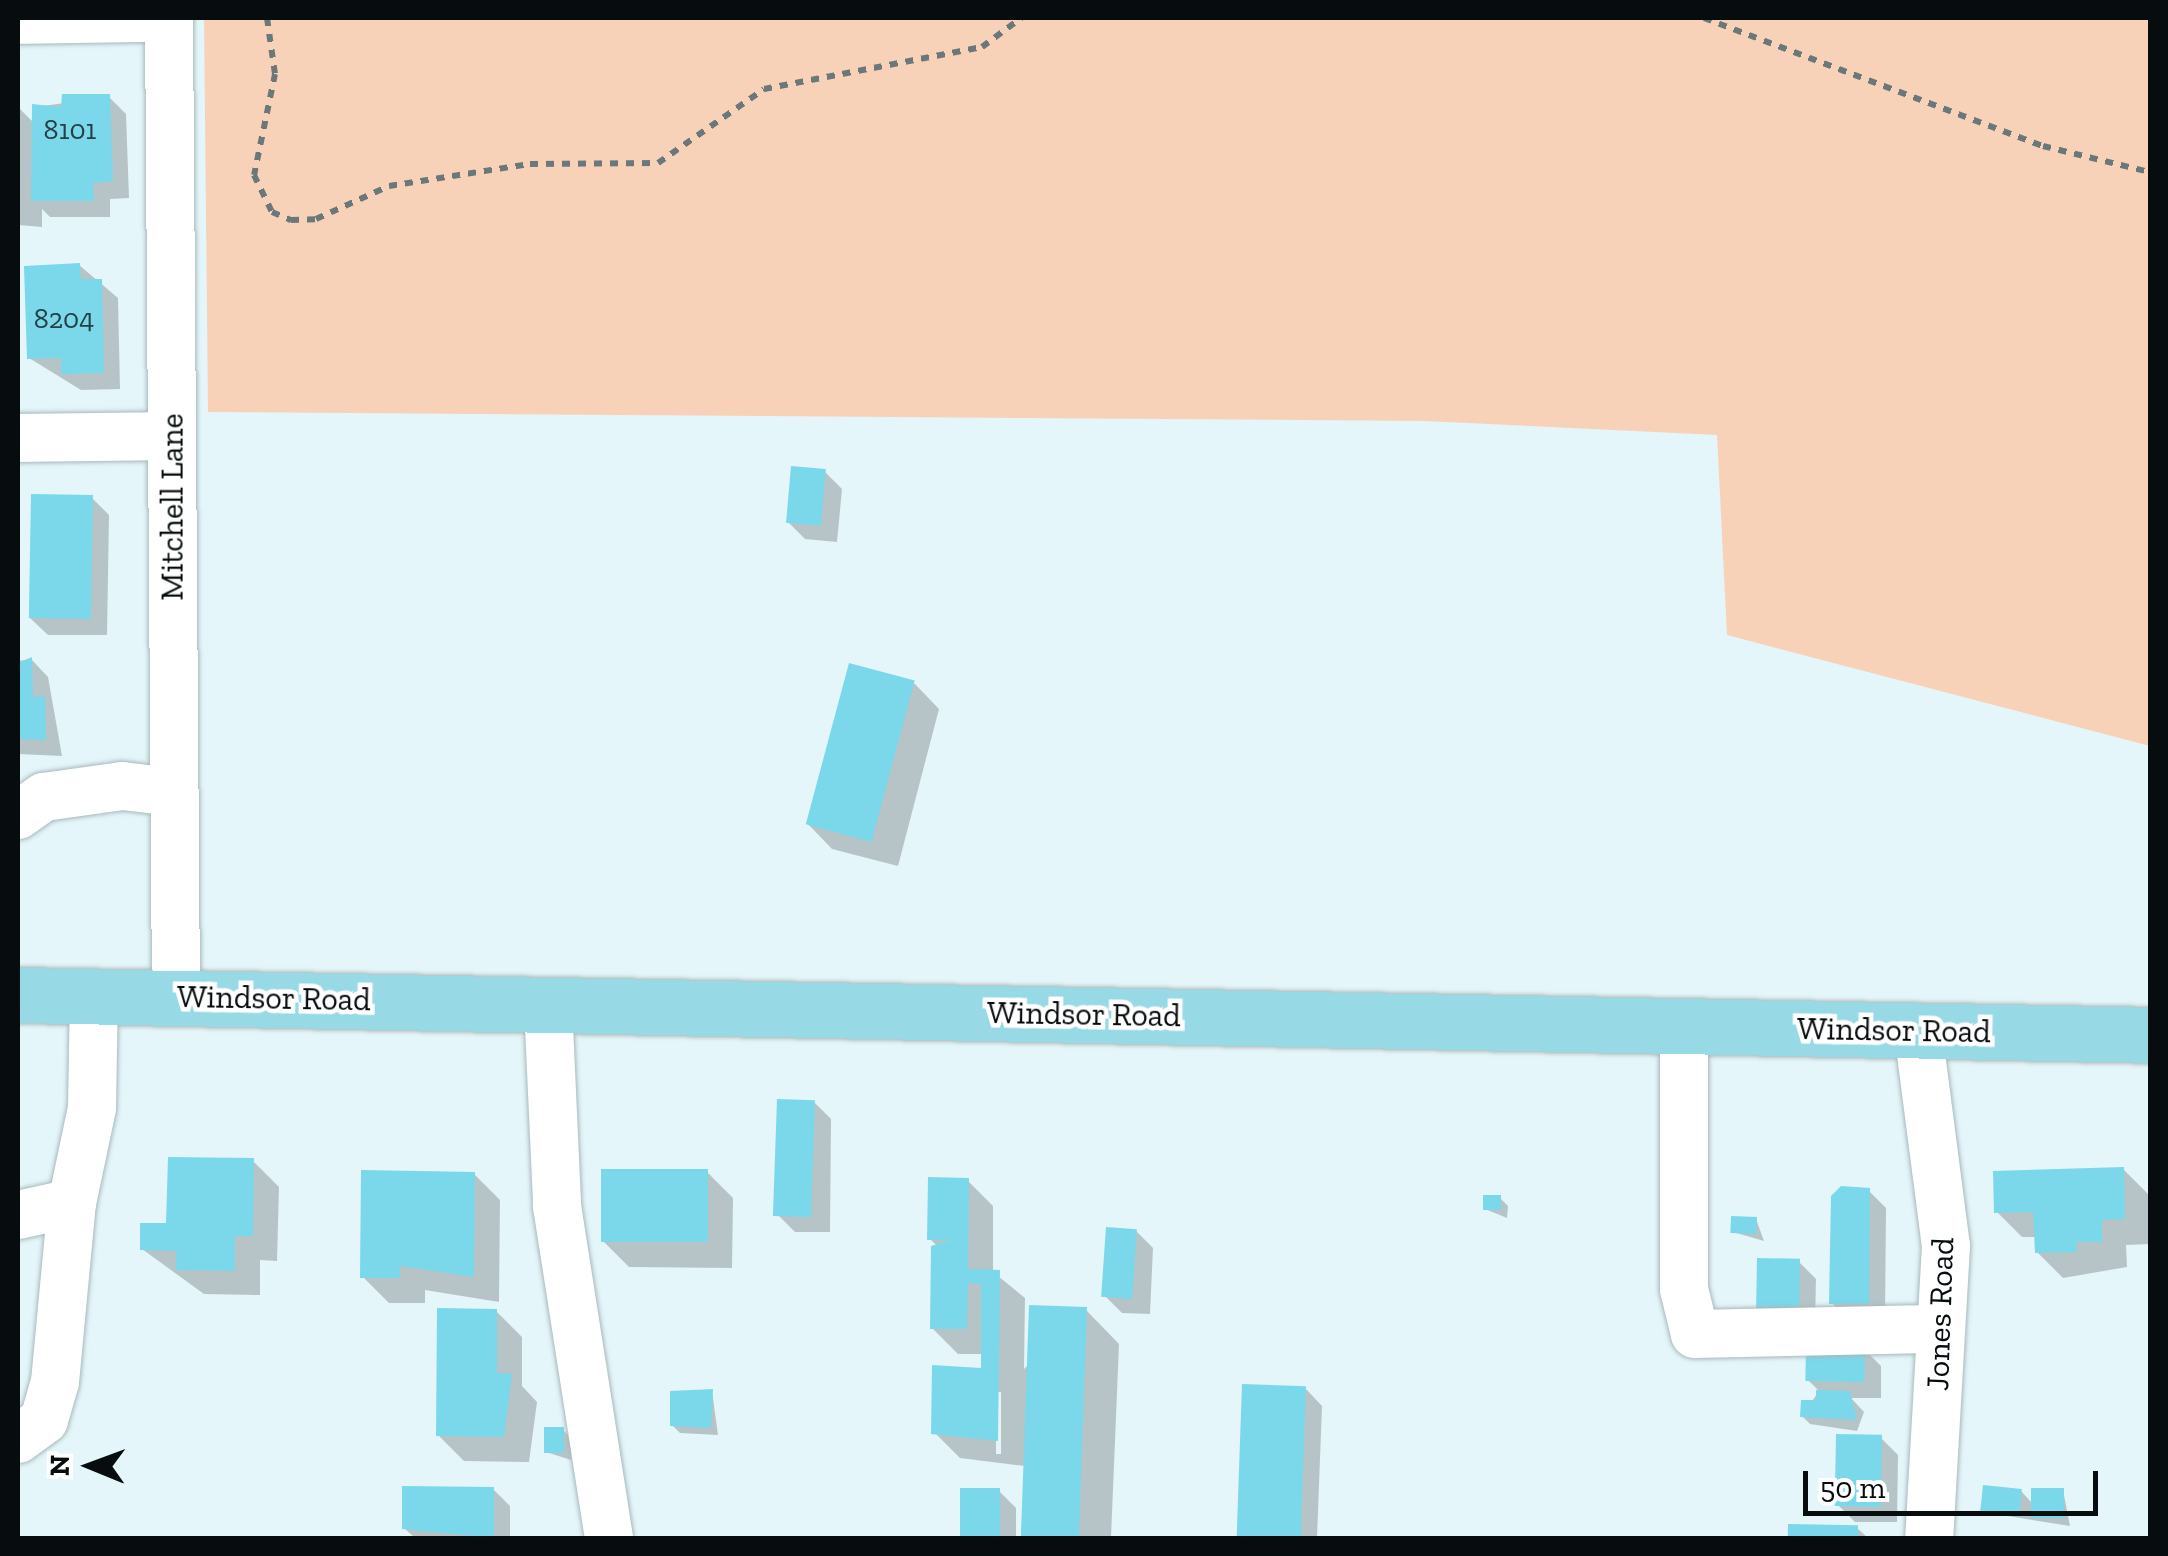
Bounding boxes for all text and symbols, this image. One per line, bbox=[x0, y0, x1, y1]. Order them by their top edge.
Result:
house number: 8101 bbox=[44, 113, 96, 147]
house number: 8204 bbox=[34, 302, 94, 336]
street label: Mitchell Lane bbox=[153, 413, 191, 601]
street label: Windsor Road bbox=[177, 977, 371, 1019]
street label: Windsor Road bbox=[987, 993, 1181, 1035]
street label: Windsor Road bbox=[1797, 1009, 1991, 1051]
street label: Jones Road bbox=[1918, 1237, 1962, 1391]
north arrow bbox=[40, 1416, 140, 1516]
scale bar bbox=[1808, 1451, 2103, 1513]
text: N bbox=[43, 1455, 76, 1476]
text: 50 m bbox=[1820, 1470, 1885, 1506]

